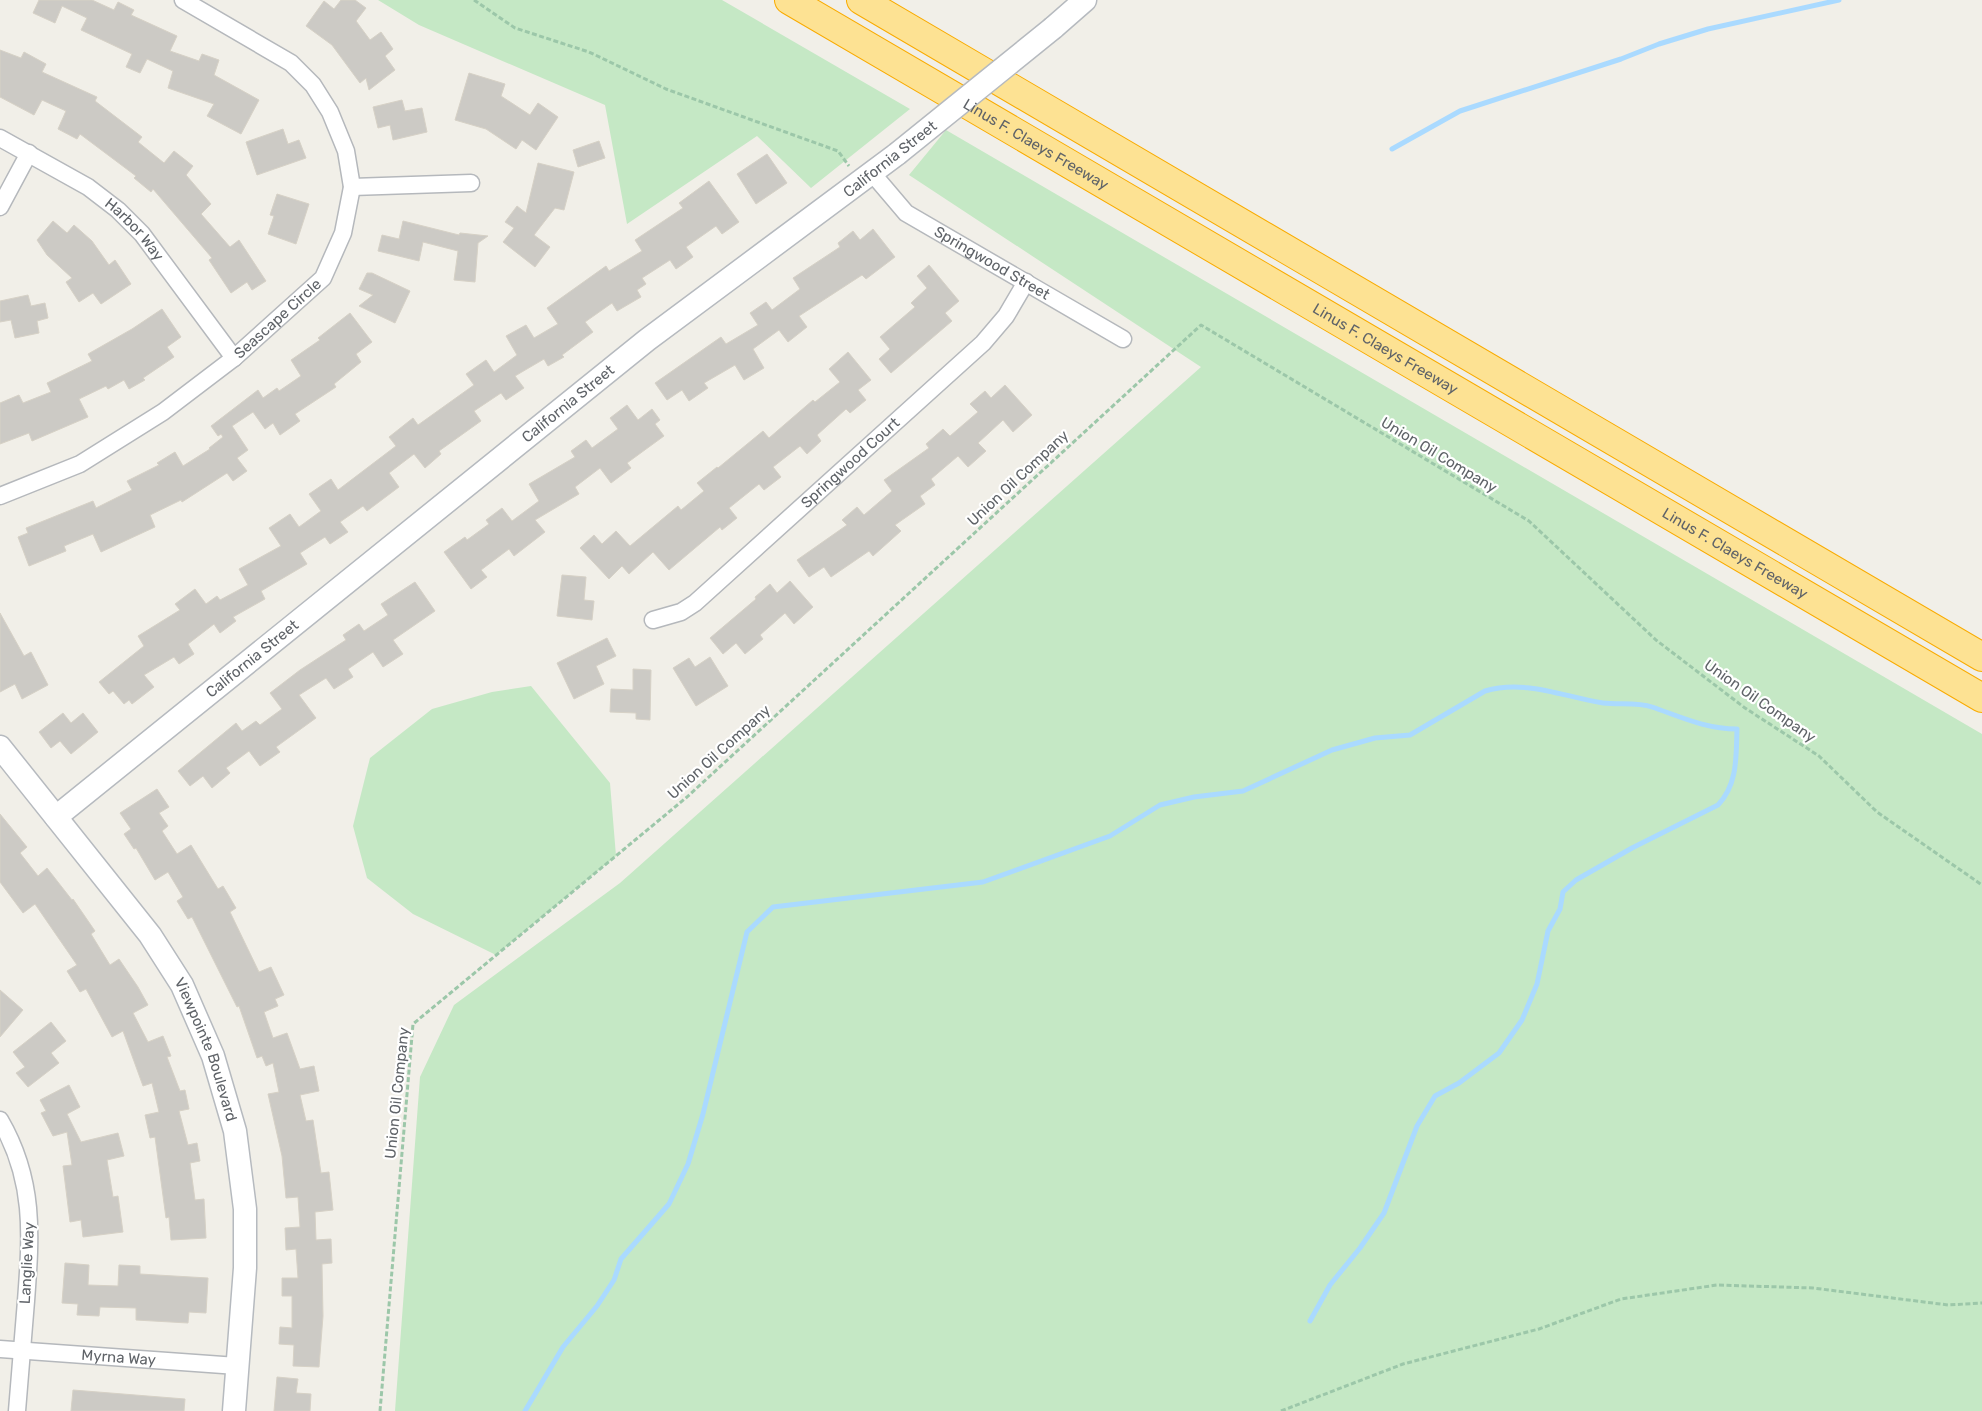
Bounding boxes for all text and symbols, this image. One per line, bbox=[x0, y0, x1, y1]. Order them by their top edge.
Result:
street label: Linus F. Claeys Freeway bbox=[960, 95, 1112, 194]
street label: California Street bbox=[840, 117, 940, 201]
street label: Harbor Way bbox=[101, 194, 168, 264]
street label: Springwood Street bbox=[931, 222, 1053, 304]
street label: Seascape Circle bbox=[230, 275, 325, 363]
street label: Linus F. Claeys Freeway bbox=[1310, 299, 1461, 398]
street label: California Street bbox=[518, 361, 618, 446]
street label: Union Oil Company bbox=[1378, 413, 1500, 497]
street label: Springwood Court bbox=[797, 414, 903, 512]
street label: Union Oil Company bbox=[964, 426, 1072, 530]
street label: Linus F. Claeys Freeway bbox=[1659, 504, 1811, 603]
street label: California Street bbox=[202, 616, 302, 701]
street label: Union Oil Company bbox=[1701, 656, 1819, 746]
street label: Union Oil Company bbox=[664, 701, 774, 803]
street label: Viewpointe Boulevard bbox=[171, 974, 241, 1123]
street label: Union Oil Company bbox=[381, 1026, 413, 1160]
street label: Langlie Way bbox=[16, 1222, 38, 1304]
street label: Myrna Way bbox=[81, 1346, 157, 1369]

